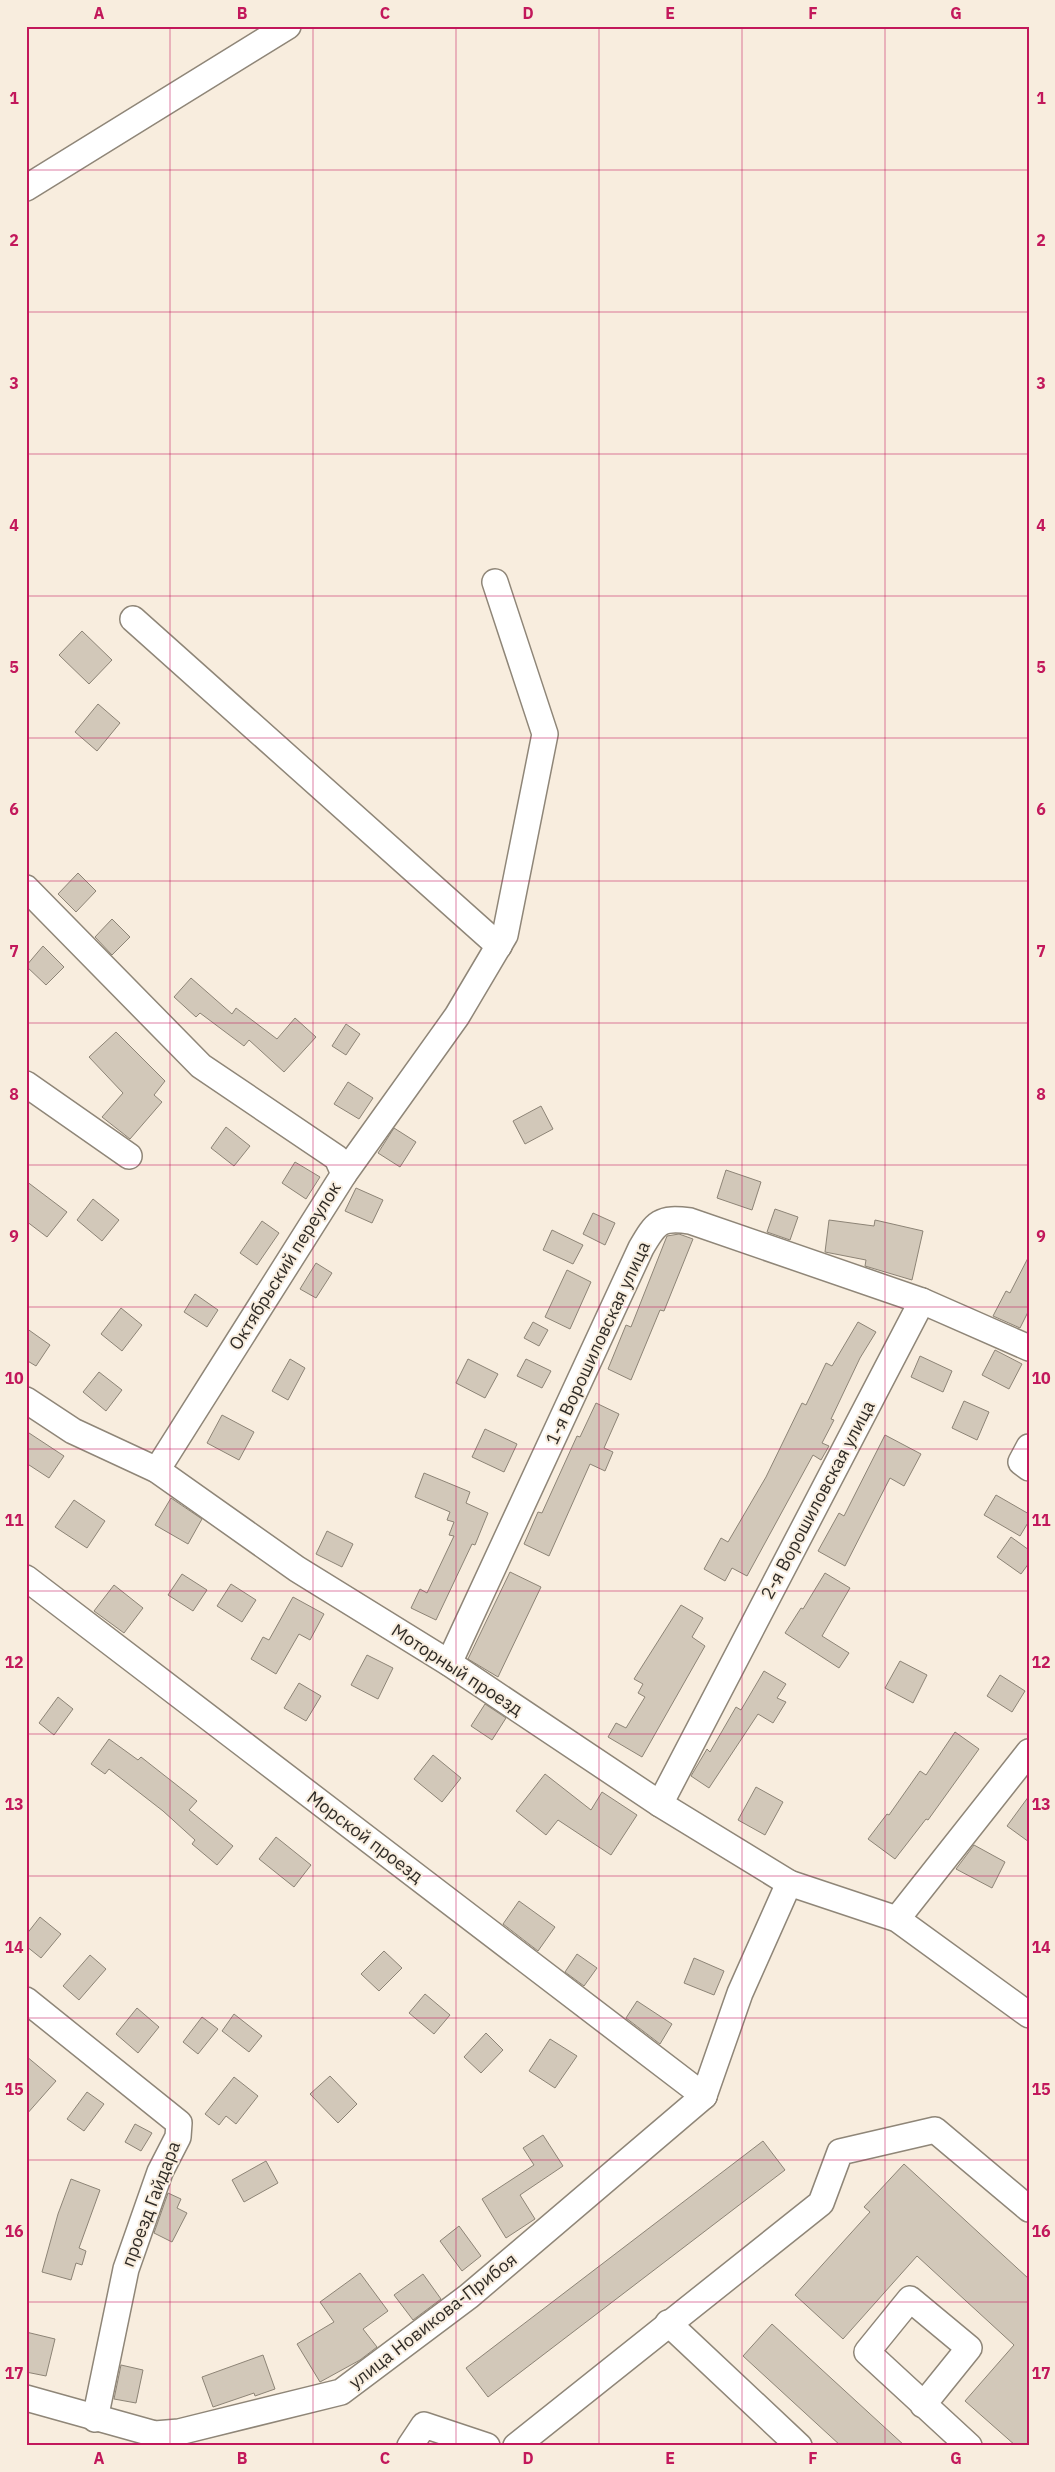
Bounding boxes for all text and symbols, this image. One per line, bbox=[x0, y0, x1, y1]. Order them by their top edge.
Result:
text: A bbox=[94, 3, 105, 23]
text: B bbox=[237, 3, 248, 23]
text: C bbox=[380, 3, 390, 23]
text: D bbox=[522, 3, 534, 23]
text: E bbox=[665, 3, 675, 23]
text: F bbox=[808, 3, 818, 23]
text: G bbox=[950, 3, 962, 23]
text: 1 bbox=[9, 88, 19, 108]
text: 1 bbox=[1036, 88, 1046, 108]
text: 2 bbox=[9, 230, 19, 250]
text: 2 bbox=[1036, 230, 1046, 250]
text: 3 bbox=[9, 373, 19, 393]
text: 3 bbox=[1036, 373, 1046, 393]
text: 4 bbox=[9, 515, 19, 535]
text: 4 bbox=[1036, 515, 1046, 535]
text: 5 bbox=[9, 657, 19, 677]
text: 5 bbox=[1036, 657, 1046, 677]
text: 6 bbox=[9, 799, 19, 819]
text: 6 bbox=[1036, 799, 1046, 819]
text: 7 bbox=[9, 941, 19, 961]
text: 7 bbox=[1036, 941, 1046, 961]
text: 8 bbox=[9, 1084, 19, 1104]
text: 8 bbox=[1036, 1084, 1046, 1104]
street label: Октябрьский переулок bbox=[223, 1177, 346, 1354]
text: 9 bbox=[9, 1226, 19, 1246]
text: 9 bbox=[1036, 1226, 1046, 1246]
street label: 1-я Ворошиловская улица bbox=[540, 1237, 655, 1448]
text: 10 bbox=[4, 1368, 24, 1388]
text: 10 bbox=[1031, 1368, 1051, 1388]
street label: 2-я Ворошиловская улица bbox=[755, 1396, 880, 1603]
text: 11 bbox=[4, 1510, 24, 1530]
text: 11 bbox=[1031, 1510, 1051, 1530]
street label: Моторный проезд bbox=[387, 1618, 528, 1721]
text: 12 bbox=[4, 1652, 24, 1672]
text: 12 bbox=[1031, 1652, 1051, 1672]
street label: Морской проезд bbox=[303, 1786, 428, 1888]
text: 13 bbox=[4, 1794, 24, 1814]
text: 13 bbox=[1031, 1794, 1051, 1814]
text: 14 bbox=[4, 1937, 24, 1957]
text: 14 bbox=[1031, 1937, 1051, 1957]
text: 15 bbox=[4, 2079, 24, 2099]
text: 15 bbox=[1031, 2079, 1051, 2099]
street label: проезд Гайдара bbox=[116, 2137, 185, 2270]
text: 16 bbox=[4, 2221, 24, 2241]
text: 16 bbox=[1031, 2221, 1051, 2241]
street label: улица Новикова-Прибоя bbox=[344, 2248, 521, 2393]
text: 17 bbox=[4, 2363, 24, 2383]
text: 17 bbox=[1031, 2363, 1051, 2383]
text: A bbox=[94, 2448, 105, 2468]
text: B bbox=[237, 2448, 248, 2468]
text: C bbox=[380, 2448, 390, 2468]
text: D bbox=[522, 2448, 534, 2468]
text: E bbox=[665, 2448, 675, 2468]
text: F bbox=[808, 2448, 818, 2468]
text: G bbox=[950, 2448, 962, 2468]

